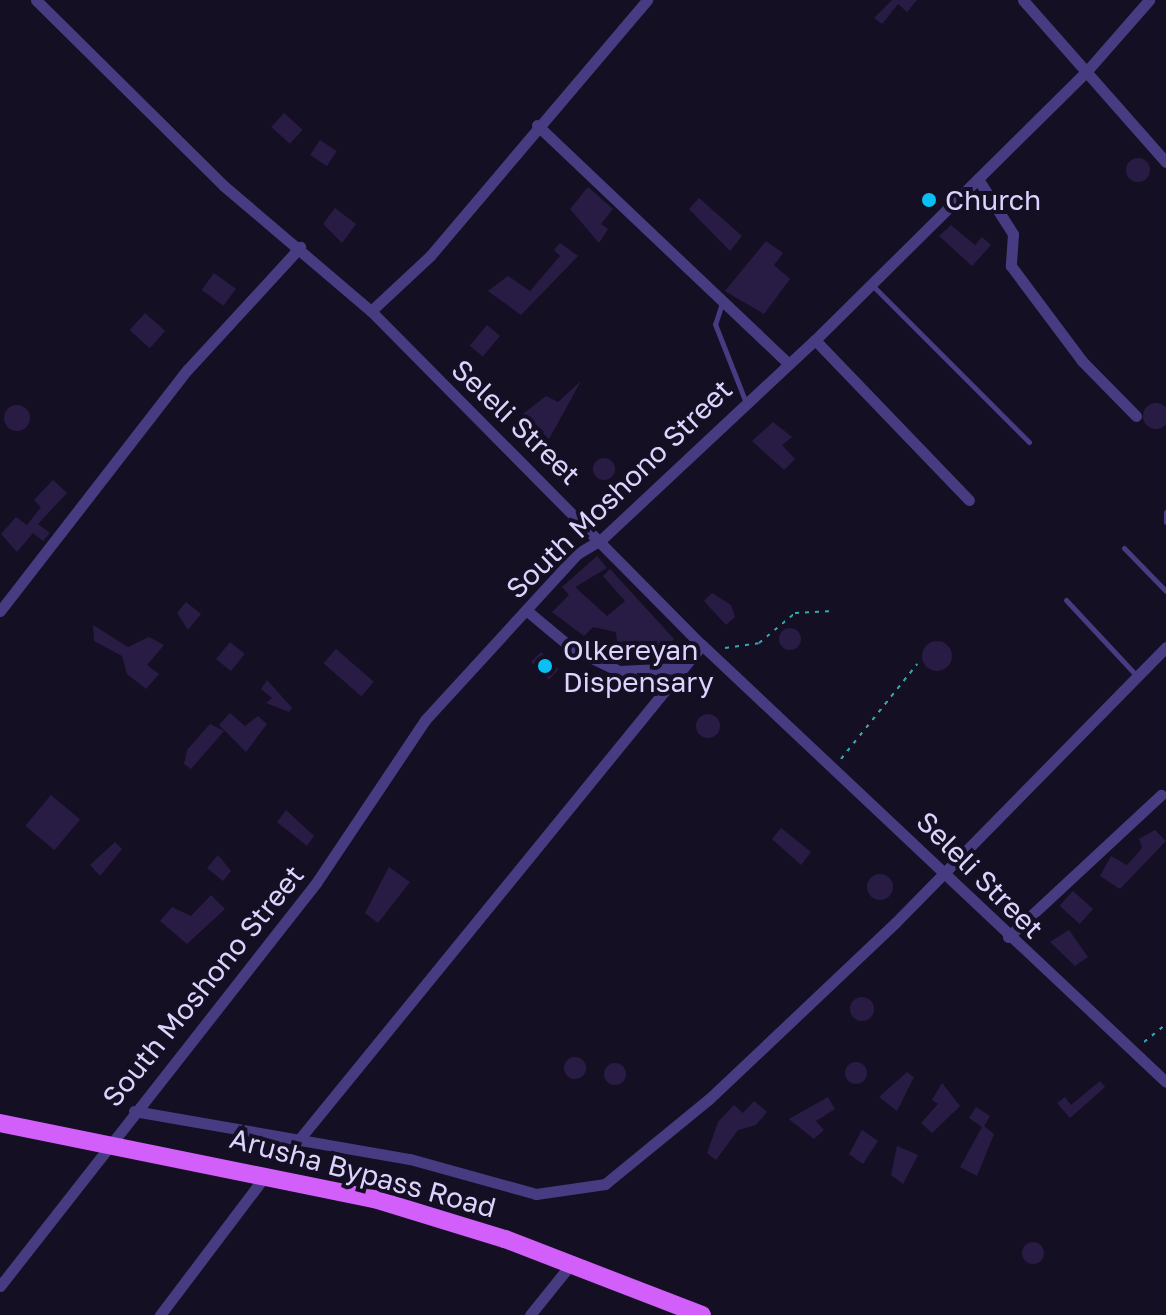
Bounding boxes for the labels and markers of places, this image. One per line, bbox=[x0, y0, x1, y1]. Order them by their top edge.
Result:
place label: Church bbox=[945, 183, 1041, 217]
marker: Church bbox=[920, 191, 938, 209]
place label: Olkereyan Dispensary bbox=[563, 633, 714, 699]
marker: Olkereyan Dispensary bbox=[534, 655, 556, 677]

